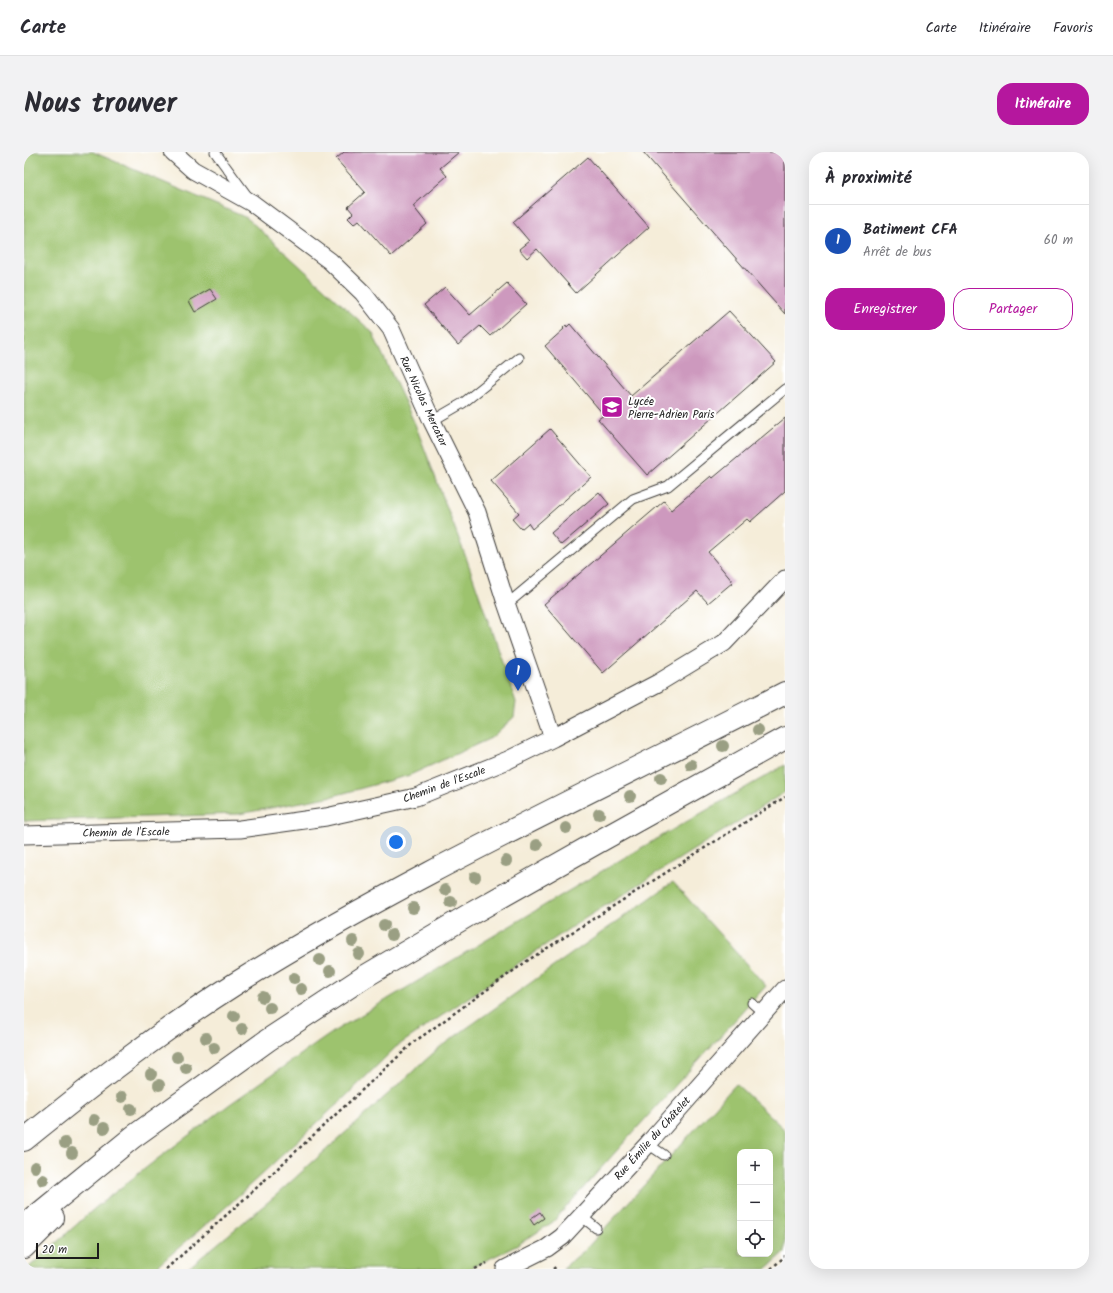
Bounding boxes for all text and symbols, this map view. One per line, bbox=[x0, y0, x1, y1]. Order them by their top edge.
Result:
text: Carte bbox=[20, 13, 66, 43]
text: Carte bbox=[925, 17, 957, 39]
text: Itinéraire bbox=[979, 17, 1031, 39]
text: Favoris bbox=[1053, 17, 1093, 39]
text: Nous trouver bbox=[24, 82, 177, 127]
button: Itinéraire bbox=[997, 83, 1089, 125]
text: À proximité bbox=[825, 165, 912, 192]
text: Batiment CFA bbox=[863, 218, 958, 242]
text: 1 bbox=[836, 230, 840, 251]
text: 60 m bbox=[1044, 230, 1073, 251]
text: Arrêt de bus bbox=[863, 242, 932, 263]
button: Enregistrer bbox=[825, 288, 945, 330]
button: Partager bbox=[953, 288, 1073, 330]
street label: Rue Nicolas Mercator bbox=[394, 353, 453, 451]
place label: Lycée Pierre-Adrien Paris bbox=[628, 393, 715, 424]
school or university icon: Lycée Pierre-Adrien Paris bbox=[599, 394, 625, 420]
pin: 1 bbox=[505, 658, 531, 691]
street label: Chemin de l'Escale bbox=[400, 762, 488, 808]
street label: Chemin de l'Escale bbox=[82, 823, 170, 843]
your location bbox=[386, 832, 406, 852]
street label: Rue Émilie du Châtelet bbox=[610, 1092, 696, 1185]
map controls bbox=[737, 1149, 773, 1257]
button: + bbox=[737, 1149, 773, 1185]
button: − bbox=[737, 1185, 773, 1221]
button: locate bbox=[737, 1221, 773, 1257]
scale bar bbox=[36, 1241, 99, 1260]
text: 20 m bbox=[42, 1241, 67, 1259]

